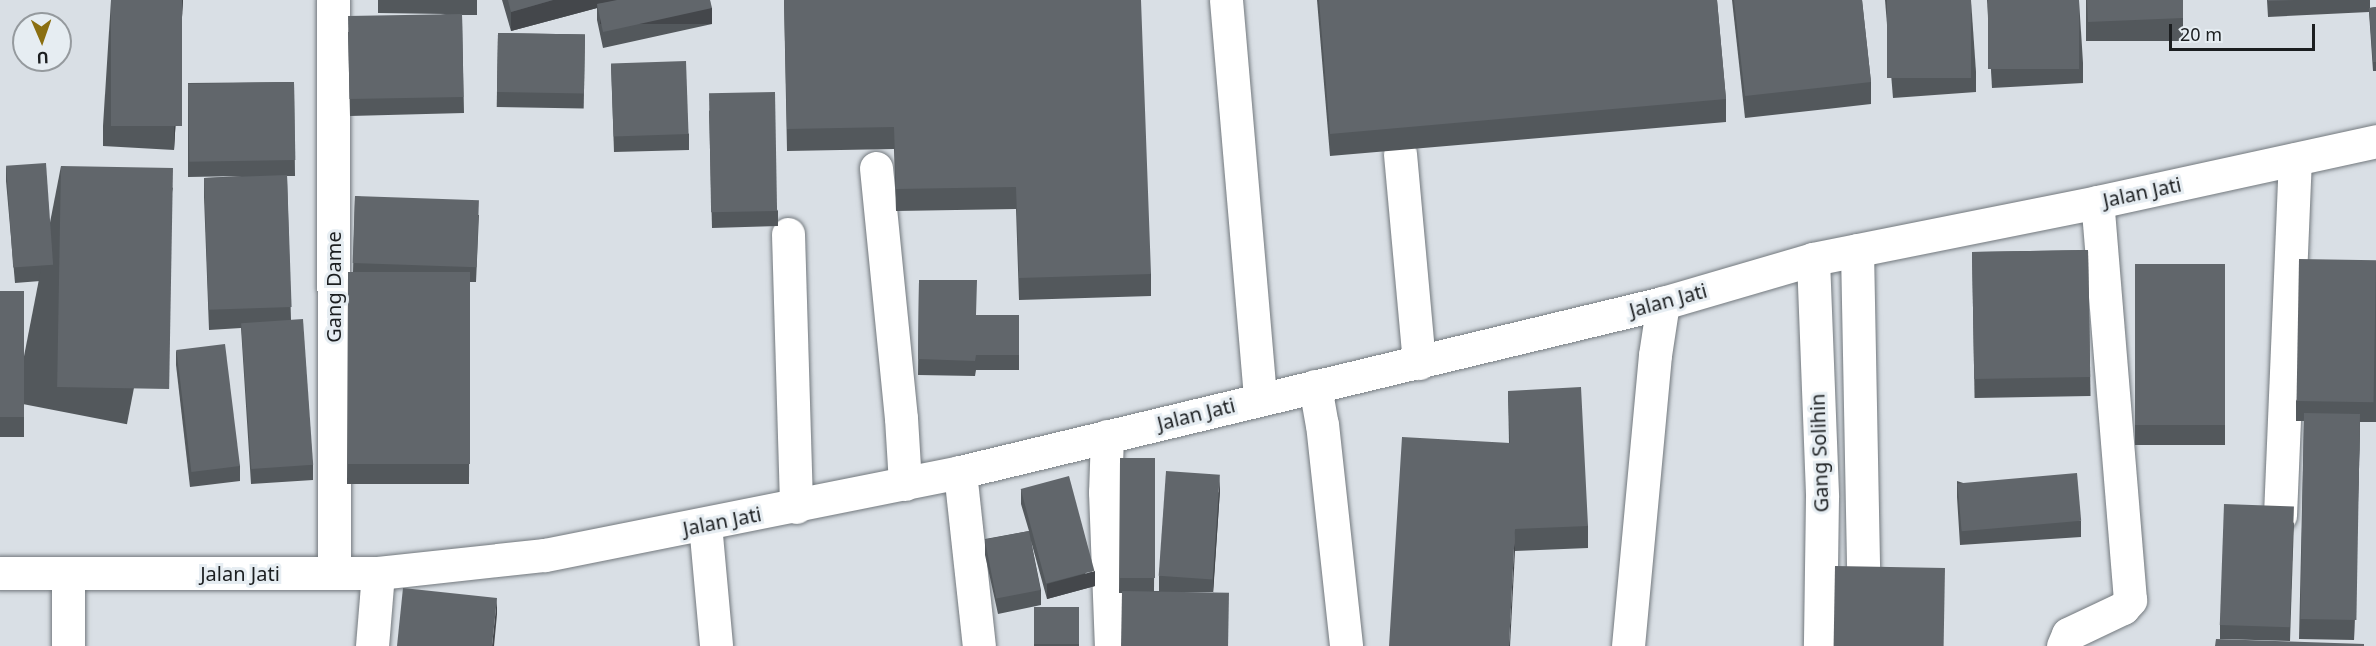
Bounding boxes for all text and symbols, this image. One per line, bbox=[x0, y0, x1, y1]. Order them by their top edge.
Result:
north arrow bbox=[12, 12, 72, 72]
scale bar bbox=[2172, 12, 2318, 50]
text: 20 m bbox=[2180, 22, 2222, 46]
text: U bbox=[36, 47, 49, 69]
street label: Jalan Jati bbox=[2101, 172, 2183, 212]
street label: Gang Dame bbox=[321, 231, 345, 343]
street label: Jalan Jati bbox=[1626, 278, 1710, 322]
street label: Jalan Jati bbox=[1154, 393, 1238, 435]
street label: Gang Solihin bbox=[1805, 393, 1833, 513]
street label: Jalan Jati bbox=[681, 502, 763, 540]
street label: Jalan Jati bbox=[200, 561, 280, 585]

